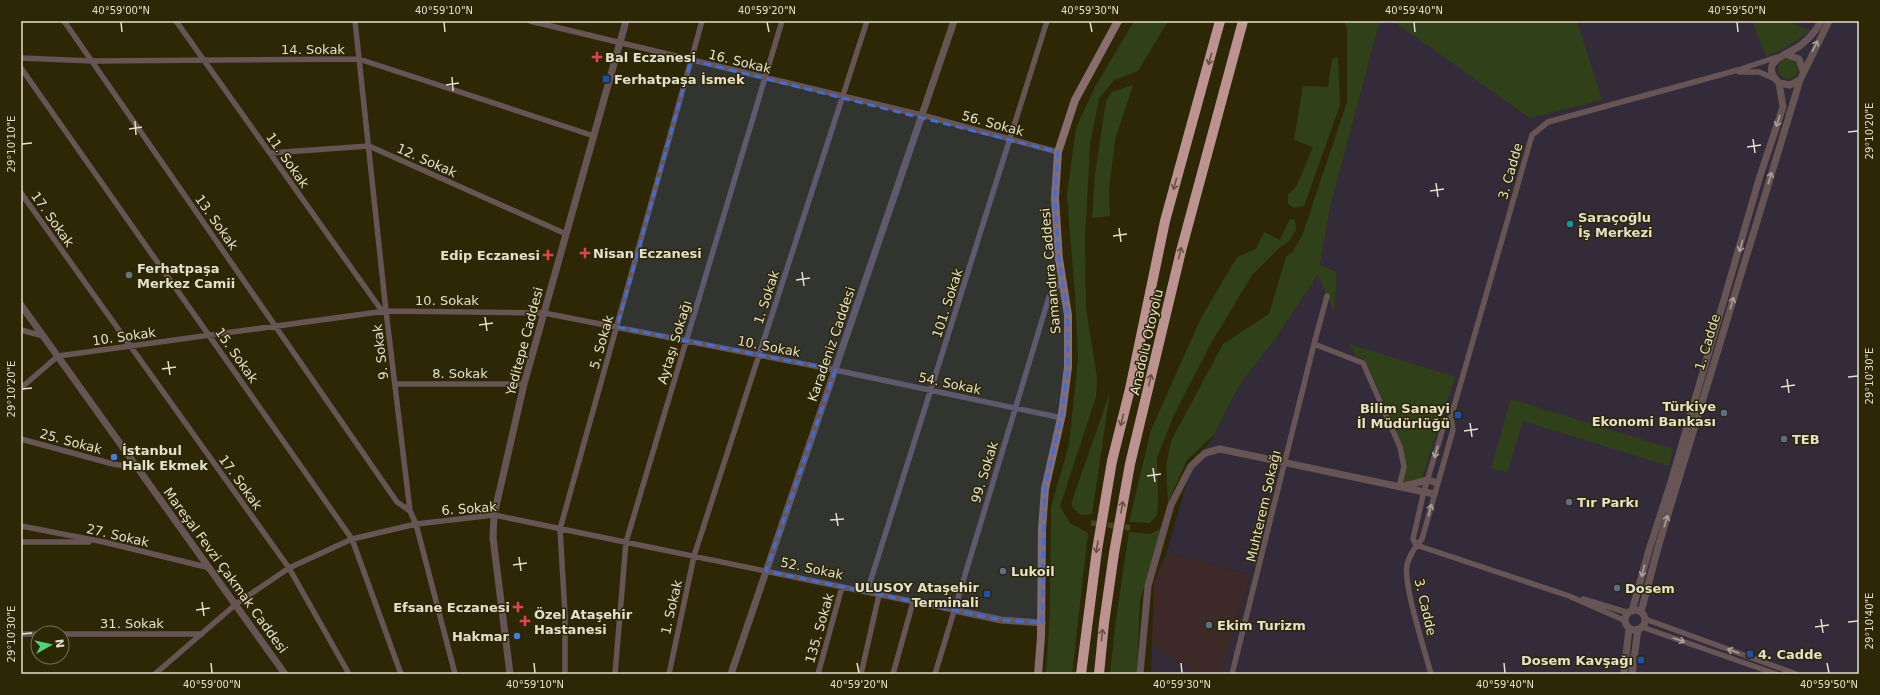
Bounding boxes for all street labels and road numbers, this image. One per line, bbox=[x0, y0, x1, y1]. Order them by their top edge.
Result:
street label: 14. Sokak bbox=[281, 42, 345, 57]
street label: 16. Sokak bbox=[707, 46, 773, 77]
street label: 56. Sokak bbox=[960, 108, 1026, 139]
street label: 11. Sokak bbox=[263, 130, 312, 191]
street label: 12. Sokak bbox=[395, 141, 459, 180]
street label: 3. Cadde bbox=[1495, 141, 1526, 201]
street label: 17. Sokak bbox=[28, 189, 77, 250]
street label: 13. Sokak bbox=[192, 192, 241, 253]
street label: Samandıra Caddesi bbox=[1038, 207, 1063, 335]
street label: 101. Sokak bbox=[929, 266, 966, 340]
street label: 1. Sokak bbox=[751, 268, 782, 326]
street label: Yeditepe Caddesi bbox=[503, 285, 546, 398]
street label: Karadeniz Caddesi bbox=[805, 285, 858, 404]
street label: Anadolu Otoyolu bbox=[1127, 288, 1166, 396]
street label: 10. Sokak bbox=[415, 293, 479, 308]
street label: Aytaşı Sokağı bbox=[655, 299, 694, 386]
street label: 1. Cadde bbox=[1692, 312, 1723, 372]
street label: 5. Sokak bbox=[587, 313, 616, 371]
street label: 9. Sokak bbox=[370, 323, 391, 380]
street label: 10. Sokak bbox=[91, 325, 157, 348]
street label: 15. Sokak bbox=[212, 325, 261, 386]
street label: 10. Sokak bbox=[736, 333, 802, 360]
street label: 8. Sokak bbox=[432, 366, 488, 381]
street label: 54. Sokak bbox=[917, 370, 983, 398]
street label: 25. Sokak bbox=[38, 426, 104, 457]
street label: 99. Sokak bbox=[968, 439, 1001, 505]
street label: Muhterem Sokağı bbox=[1243, 449, 1284, 563]
street label: 17. Sokak bbox=[216, 452, 266, 513]
street label: Mareşal Fevzi Çakmak Caddesi bbox=[161, 485, 291, 656]
street label: 6. Sokak bbox=[441, 499, 498, 518]
street label: 27. Sokak bbox=[85, 521, 151, 550]
street label: 52. Sokak bbox=[779, 555, 845, 583]
street label: 3. Cadde bbox=[1412, 577, 1439, 637]
street label: 1. Sokak bbox=[658, 578, 685, 636]
street label: 135. Sokak bbox=[802, 591, 837, 665]
street label: 31. Sokak bbox=[100, 616, 164, 631]

